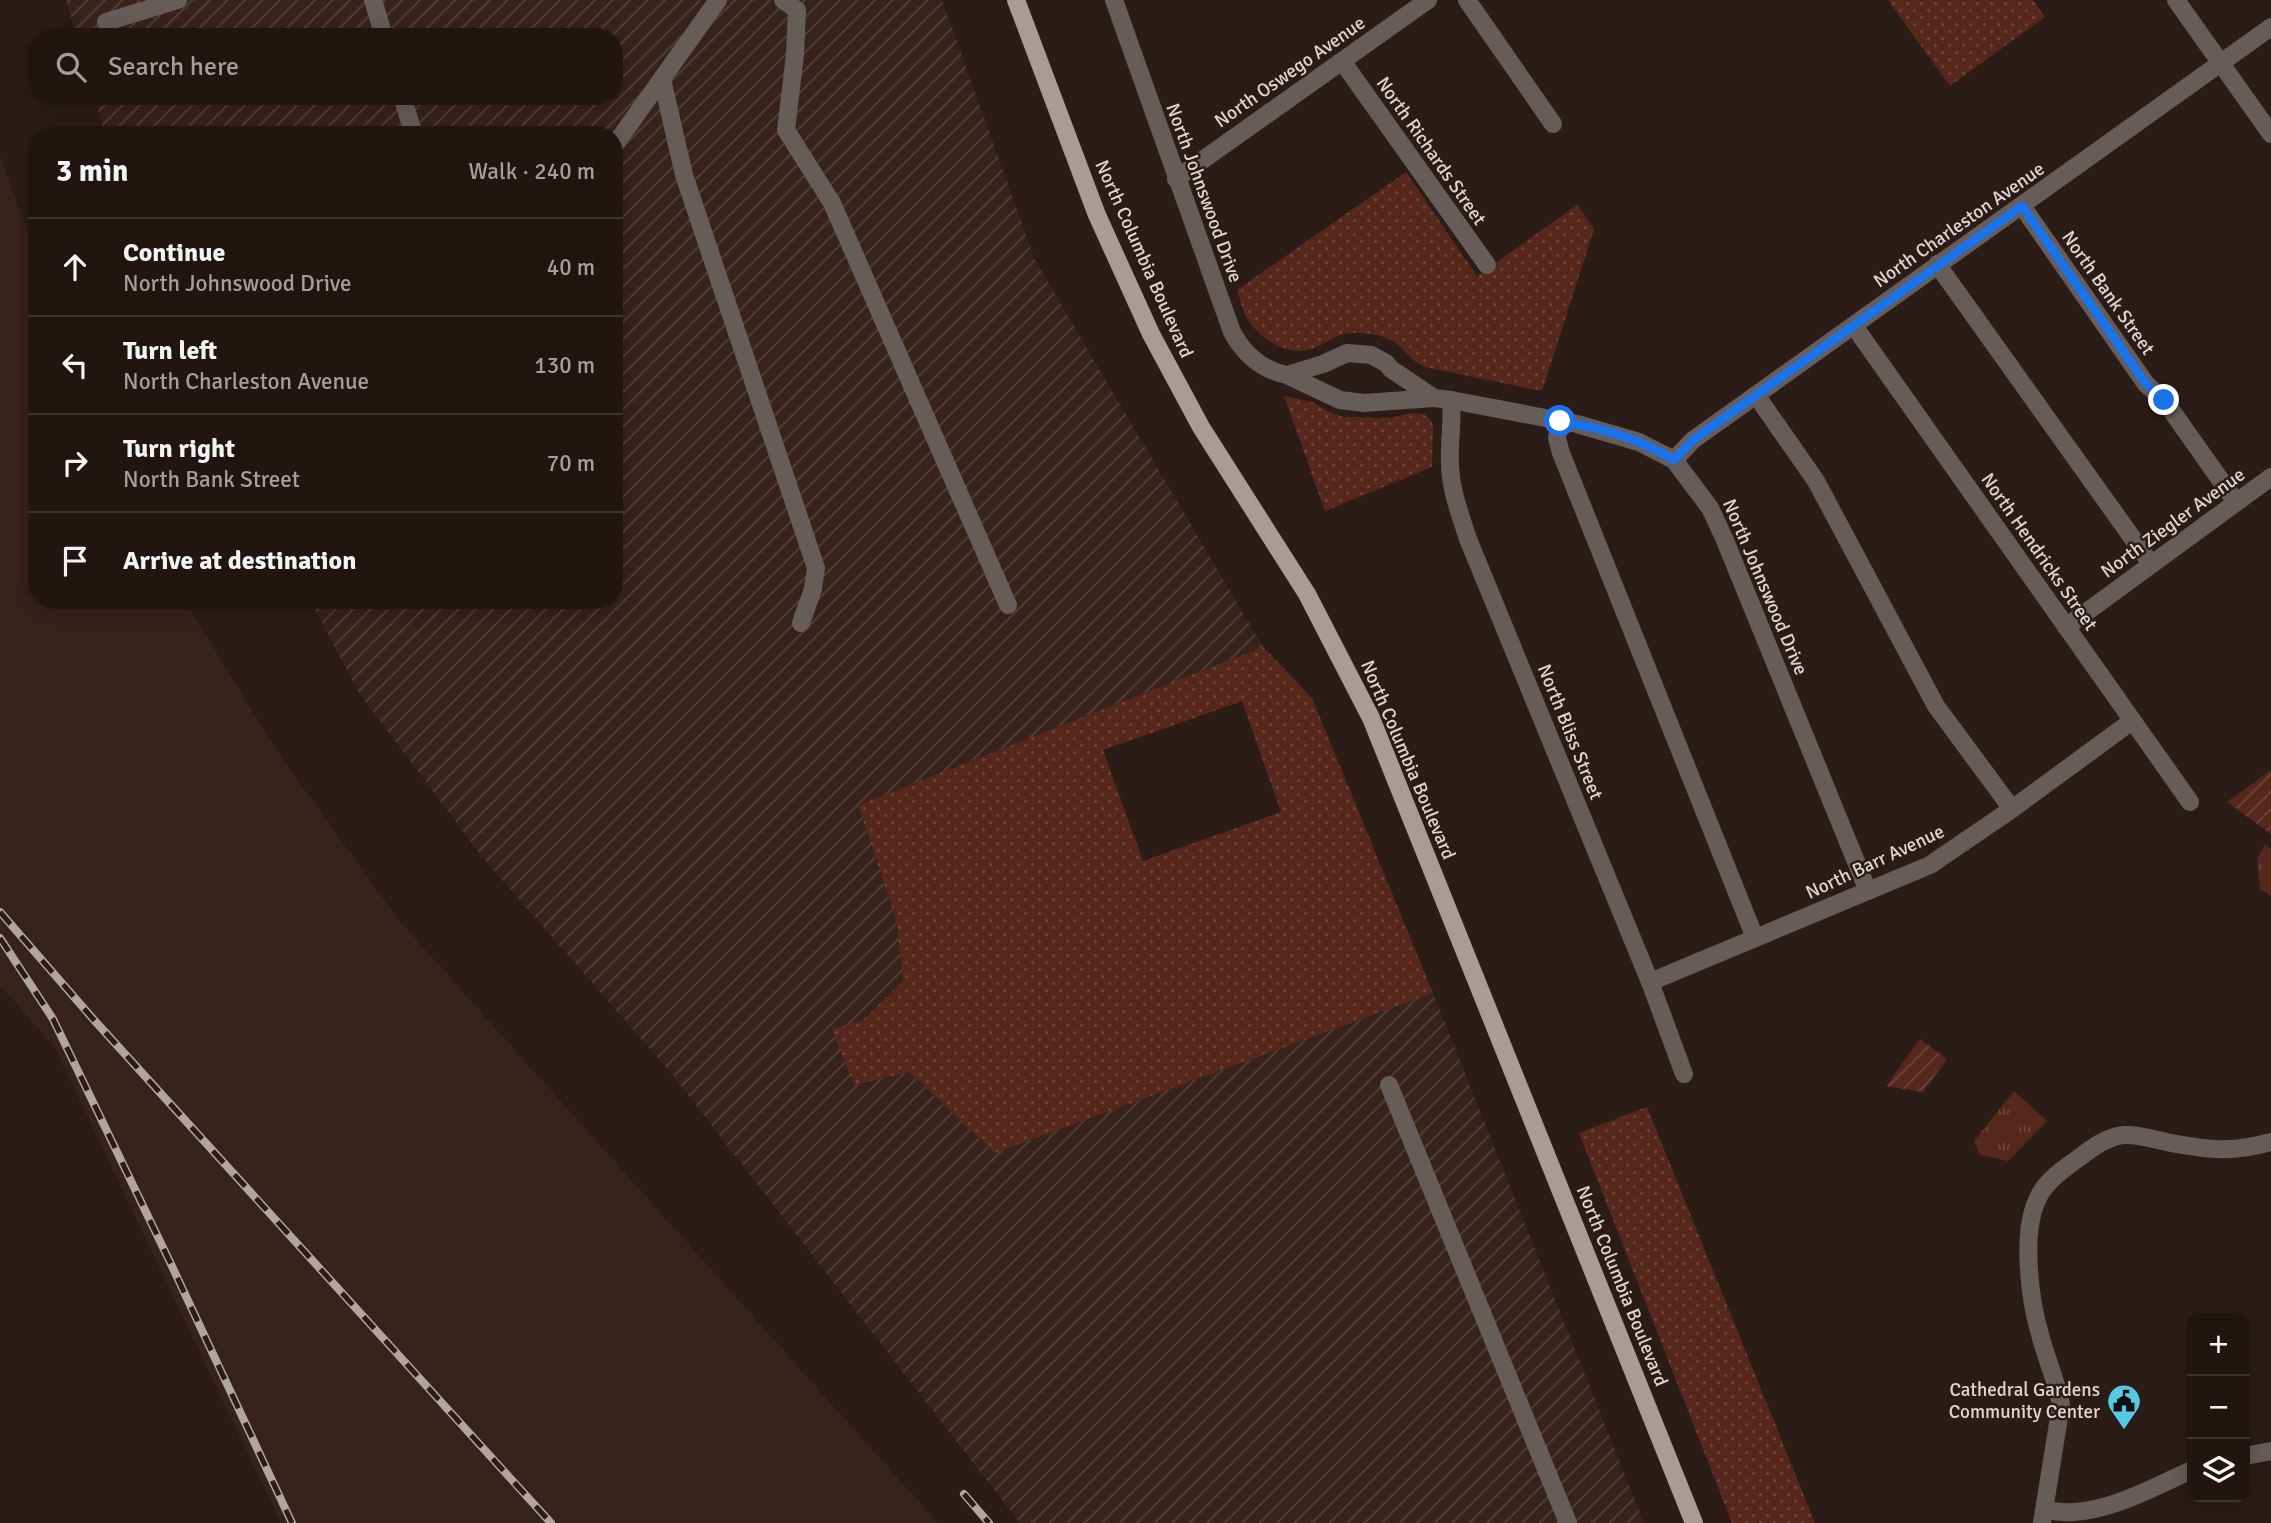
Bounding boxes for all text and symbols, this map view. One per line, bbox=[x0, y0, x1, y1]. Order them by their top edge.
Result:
street label: North Oswego Avenue bbox=[1210, 11, 1370, 133]
search box bbox=[28, 28, 623, 105]
icon: search bbox=[52, 48, 90, 86]
text: Search here bbox=[108, 51, 239, 83]
street label: North Richards Street bbox=[1371, 72, 1491, 230]
street label: North Johnswood Drive bbox=[1160, 100, 1248, 286]
text: 3 min bbox=[56, 153, 128, 190]
street label: North Columbia Boulevard bbox=[1090, 156, 1198, 362]
text: Walk · 240 m bbox=[469, 157, 595, 186]
street label: North Charleston Avenue bbox=[1869, 157, 2049, 293]
street label: North Bank Street bbox=[2056, 226, 2160, 360]
text: Continue bbox=[123, 237, 225, 269]
icon: ahead bbox=[56, 248, 94, 286]
text: 40 m bbox=[547, 253, 595, 282]
text: North Johnswood Drive bbox=[123, 269, 352, 298]
text: Turn left bbox=[123, 335, 217, 367]
icon: left bbox=[56, 346, 94, 384]
text: 130 m bbox=[534, 351, 595, 380]
text: North Charleston Avenue bbox=[123, 367, 369, 396]
route end bbox=[2148, 384, 2179, 415]
route start bbox=[1544, 405, 1575, 436]
text: Turn right bbox=[123, 433, 235, 465]
icon: right bbox=[56, 444, 94, 482]
text: 70 m bbox=[547, 449, 595, 478]
street label: North Ziegler Avenue bbox=[2096, 463, 2250, 583]
text: North Bank Street bbox=[123, 465, 300, 494]
street label: North Hendricks Street bbox=[1976, 468, 2103, 636]
street label: North Johnswood Drive bbox=[1717, 495, 1813, 679]
icon: arrive bbox=[56, 542, 94, 580]
text: Arrive at destination bbox=[123, 545, 356, 577]
street label: North Columbia Boulevard bbox=[1355, 657, 1461, 863]
street label: North Bliss Street bbox=[1532, 661, 1608, 803]
street label: North Barr Avenue bbox=[1802, 819, 1948, 905]
street label: North Columbia Boulevard bbox=[1571, 1182, 1673, 1390]
map controls bbox=[2187, 1313, 2250, 1502]
button: + bbox=[2187, 1313, 2250, 1376]
button: − bbox=[2187, 1376, 2250, 1439]
place label: Cathedral Gardens Community Center bbox=[1949, 1378, 2100, 1424]
public building icon: Cathedral Gardens Community Center bbox=[2105, 1382, 2143, 1431]
button: layers bbox=[2187, 1439, 2250, 1502]

